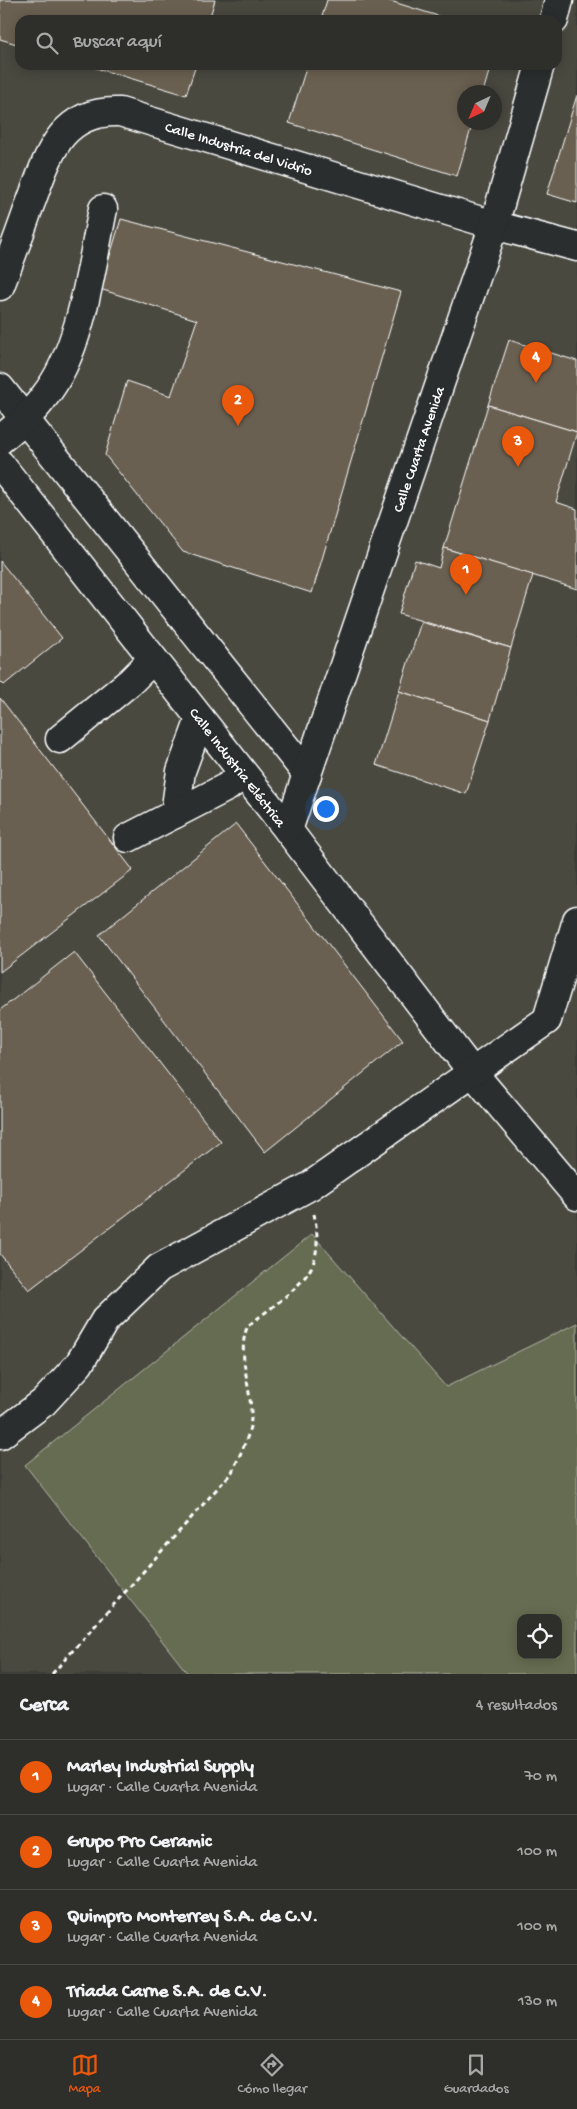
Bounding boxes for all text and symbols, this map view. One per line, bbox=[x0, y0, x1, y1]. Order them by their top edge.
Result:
search box bbox=[15, 15, 562, 70]
icon: search bbox=[33, 29, 61, 57]
text: Buscar aquí bbox=[73, 31, 162, 54]
north arrow bbox=[457, 85, 502, 130]
street label: Calle Industria del Vidrio bbox=[163, 119, 314, 181]
pin: 4 bbox=[520, 342, 552, 383]
street label: Calle Cuarta Avenida bbox=[390, 384, 450, 515]
pin: 2 bbox=[222, 385, 254, 426]
pin: 3 bbox=[502, 426, 534, 467]
pin: 1 bbox=[450, 554, 482, 595]
street label: Calle Industria Eléctrica bbox=[184, 705, 289, 832]
your location bbox=[313, 796, 339, 822]
map controls bbox=[517, 1614, 562, 1659]
button: locate bbox=[517, 1614, 562, 1659]
text: Cerca bbox=[20, 1694, 68, 1719]
text: 4 resultados bbox=[476, 1697, 557, 1716]
text: Marley Industrial Supply bbox=[67, 1756, 254, 1779]
text: 1 bbox=[33, 1768, 39, 1787]
text: 70 m bbox=[524, 1768, 557, 1787]
text: Lugar · Calle Cuarta Avenida bbox=[67, 1779, 257, 1798]
text: Grupo Pro Ceramic bbox=[67, 1831, 211, 1854]
text: 2 bbox=[32, 1843, 40, 1862]
text: 100 m bbox=[517, 1843, 557, 1862]
text: Lugar · Calle Cuarta Avenida bbox=[67, 1854, 257, 1873]
text: Quimpro Monterrey S.A. de C.V. bbox=[67, 1906, 318, 1929]
text: 3 bbox=[32, 1918, 40, 1937]
text: 100 m bbox=[517, 1918, 557, 1937]
text: Lugar · Calle Cuarta Avenida bbox=[67, 1929, 257, 1948]
text: Triada Carne S.A. de C.V. bbox=[67, 1981, 267, 2004]
text: 4 bbox=[32, 1993, 40, 2012]
text: 130 m bbox=[518, 1993, 557, 2012]
text: Lugar · Calle Cuarta Avenida bbox=[67, 2004, 257, 2023]
tab: Mapa bbox=[68, 2051, 101, 2098]
tab: Cómo llegar bbox=[237, 2051, 307, 2098]
tab: Guardados bbox=[444, 2051, 509, 2098]

